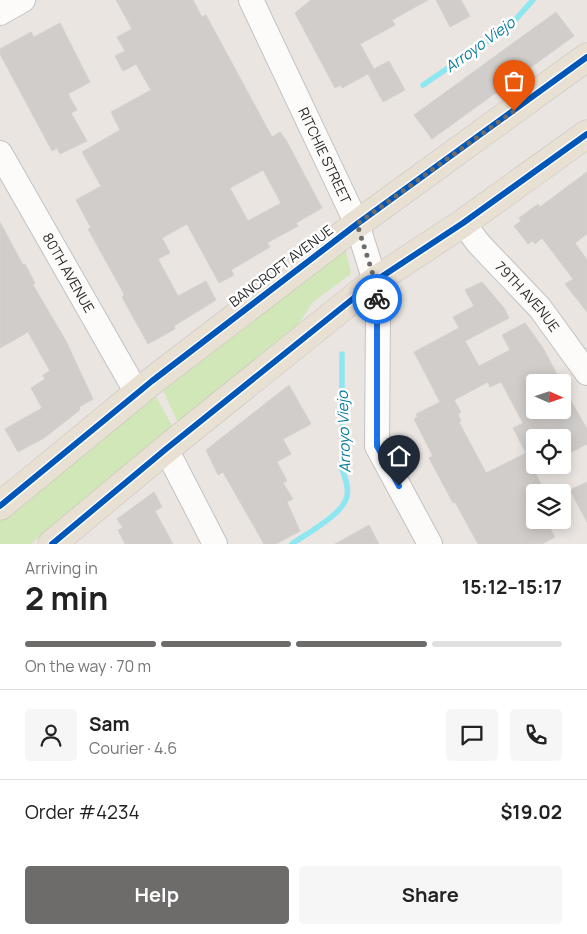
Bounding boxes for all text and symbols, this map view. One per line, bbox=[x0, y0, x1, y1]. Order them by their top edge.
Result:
water label: Arroyo Viejo bbox=[440, 11, 520, 77]
pin bbox=[493, 60, 535, 111]
icon: bag bbox=[500, 67, 528, 95]
street label: RITCHIE STREET bbox=[294, 104, 356, 207]
street label: BANCROFT AVENUE bbox=[225, 220, 337, 311]
street label: 80TH AVENUE bbox=[38, 229, 99, 316]
street label: 79TH AVENUE bbox=[491, 257, 564, 335]
courier bbox=[352, 274, 402, 324]
icon: bike bbox=[363, 285, 391, 313]
north arrow bbox=[526, 374, 571, 419]
map controls bbox=[526, 374, 571, 529]
water label: Arroyo Viejo bbox=[332, 390, 355, 473]
button: locate bbox=[526, 429, 571, 474]
pin bbox=[378, 435, 420, 486]
icon: home bbox=[385, 442, 413, 470]
button: layers bbox=[526, 484, 571, 529]
text: Arriving in bbox=[25, 557, 98, 579]
text: 15:12–15:17 bbox=[462, 574, 562, 600]
text: 2 min bbox=[25, 576, 108, 620]
text: On the way · 70 m bbox=[25, 655, 151, 677]
button: person bbox=[25, 709, 77, 761]
button: chat bbox=[446, 709, 498, 761]
button: phone bbox=[510, 709, 562, 761]
text: Sam bbox=[89, 711, 130, 737]
text: Courier · 4.6 bbox=[89, 737, 177, 759]
text: Order #4234 bbox=[25, 799, 140, 825]
text: $19.02 bbox=[500, 799, 562, 825]
button: Help bbox=[25, 866, 289, 924]
button: Share bbox=[299, 866, 562, 924]

